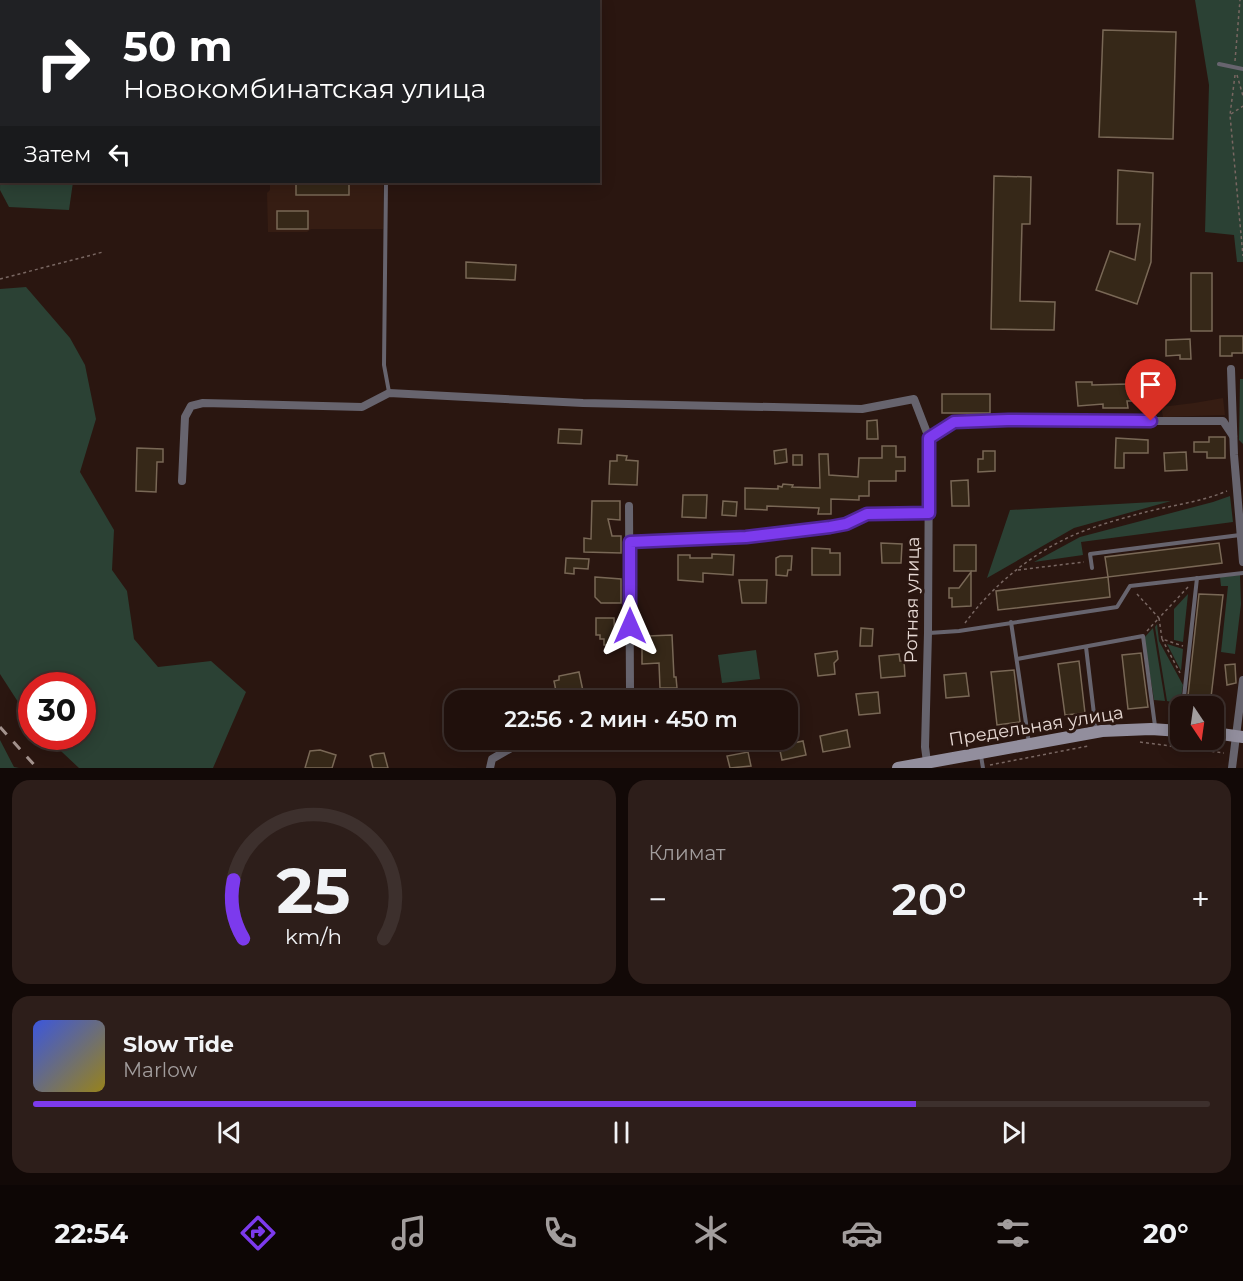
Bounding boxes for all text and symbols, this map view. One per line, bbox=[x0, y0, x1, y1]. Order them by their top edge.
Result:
text: 50 m bbox=[123, 20, 232, 72]
icon: right bbox=[24, 24, 102, 102]
text: Новокомбинатская улица bbox=[123, 72, 486, 105]
icon: left bbox=[103, 138, 136, 171]
text: Затем bbox=[24, 141, 91, 168]
pin bbox=[1125, 359, 1176, 421]
icon: arrive bbox=[1134, 368, 1167, 401]
street label: Ротная улица bbox=[900, 537, 924, 663]
position arrow bbox=[598, 594, 662, 658]
speed limit sign: 30 bbox=[18, 672, 96, 750]
north arrow bbox=[1170, 696, 1224, 750]
map controls bbox=[1170, 696, 1224, 750]
street label: Предельная улица bbox=[947, 701, 1125, 751]
text: 22:56 · 2 мин · 450 m bbox=[504, 706, 738, 733]
text: Климат bbox=[649, 841, 726, 865]
text: 25 bbox=[277, 853, 351, 929]
text: 20° bbox=[892, 871, 967, 926]
text: − bbox=[649, 879, 667, 919]
text: + bbox=[1191, 879, 1210, 919]
text: km/h bbox=[285, 923, 342, 949]
text: Slow Tide bbox=[123, 1031, 234, 1058]
text: Marlow bbox=[123, 1058, 197, 1082]
icon: previous bbox=[213, 1116, 246, 1149]
icon: pause bbox=[605, 1116, 638, 1149]
icon: next bbox=[997, 1116, 1030, 1149]
icon: directions bbox=[237, 1212, 279, 1254]
icon: music bbox=[388, 1212, 430, 1254]
icon: phone bbox=[539, 1212, 581, 1254]
icon: climate bbox=[690, 1212, 732, 1254]
icon: car bbox=[841, 1212, 883, 1254]
icon: filters bbox=[992, 1212, 1034, 1254]
text: 22:54 bbox=[54, 1217, 128, 1250]
text: 20° bbox=[1143, 1217, 1188, 1250]

